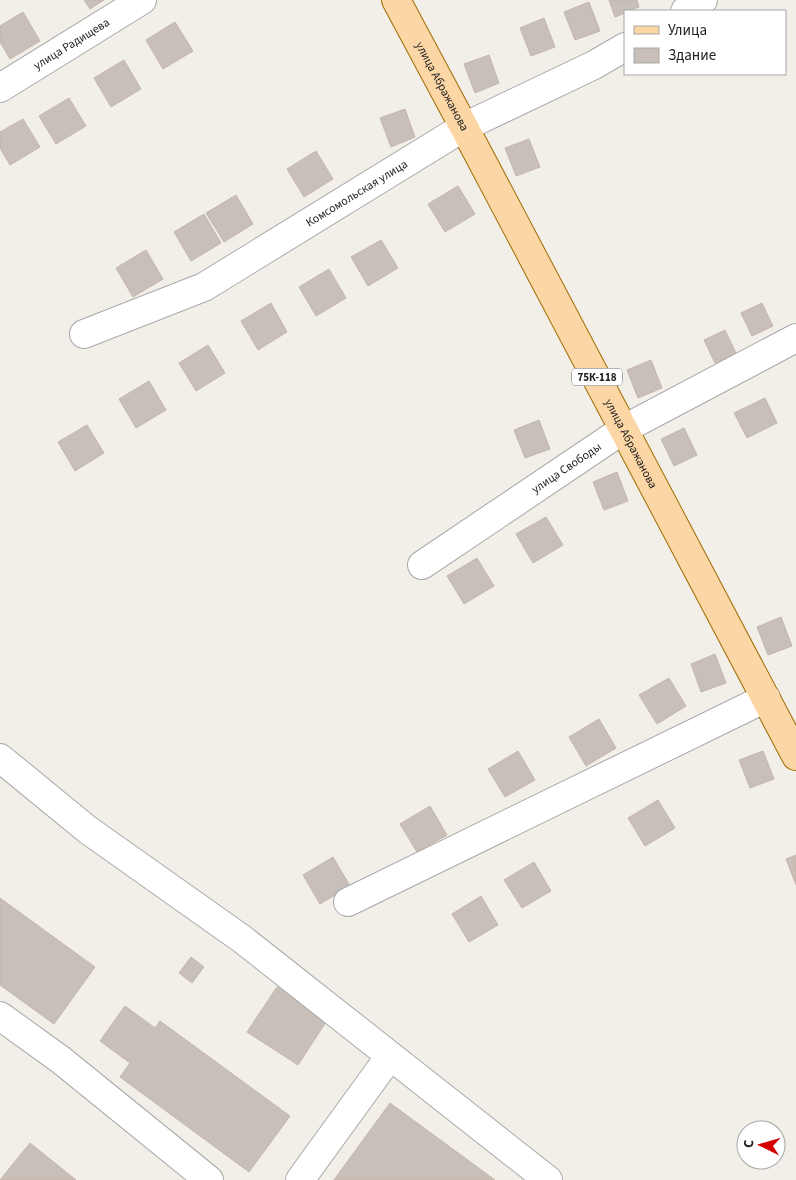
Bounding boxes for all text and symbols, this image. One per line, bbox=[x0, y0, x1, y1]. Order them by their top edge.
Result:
legend bbox=[624, 10, 786, 75]
street label: улица Радищева bbox=[30, 14, 113, 74]
text: Улица bbox=[668, 20, 707, 41]
street label: улица Абражанова bbox=[411, 39, 473, 134]
text: Здание bbox=[668, 45, 716, 66]
street label: Комсомольская улица bbox=[303, 156, 411, 231]
road number: 75К-118 bbox=[572, 368, 622, 386]
street label: улица Абражанова bbox=[600, 396, 661, 492]
street label: улица Свободы bbox=[528, 439, 605, 498]
north arrow bbox=[736, 1120, 786, 1170]
text: С bbox=[739, 1139, 759, 1149]

